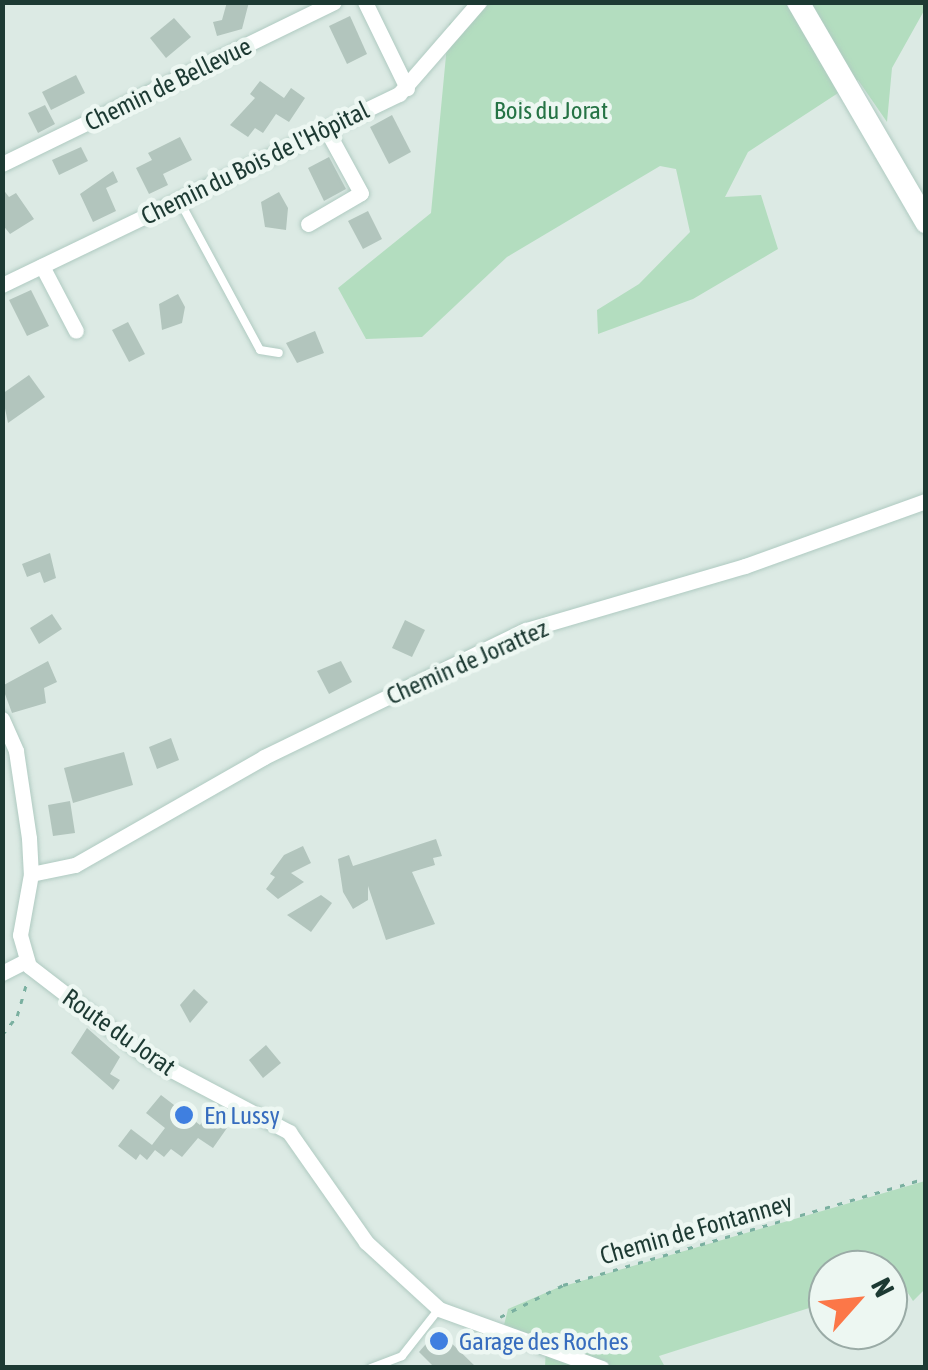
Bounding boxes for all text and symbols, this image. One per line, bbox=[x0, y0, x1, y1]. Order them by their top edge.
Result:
street label: Chemin de Bellevue bbox=[80, 31, 256, 137]
street label: Chemin du Bois de l'Hôpital bbox=[136, 95, 374, 231]
park label: Bois du Jorat bbox=[494, 95, 608, 125]
street label: Chemin de Jorattez bbox=[382, 613, 552, 711]
street label: Route du Jorat bbox=[57, 982, 181, 1082]
place label: En Lussy bbox=[204, 1100, 280, 1130]
marker: En Lussy bbox=[173, 1104, 195, 1126]
street label: Chemin de Fontanney bbox=[596, 1187, 796, 1271]
north arrow bbox=[808, 1250, 908, 1350]
text: N bbox=[865, 1273, 901, 1302]
place label: Garage des Roches bbox=[459, 1326, 629, 1356]
marker: Garage des Roches bbox=[428, 1330, 450, 1352]

